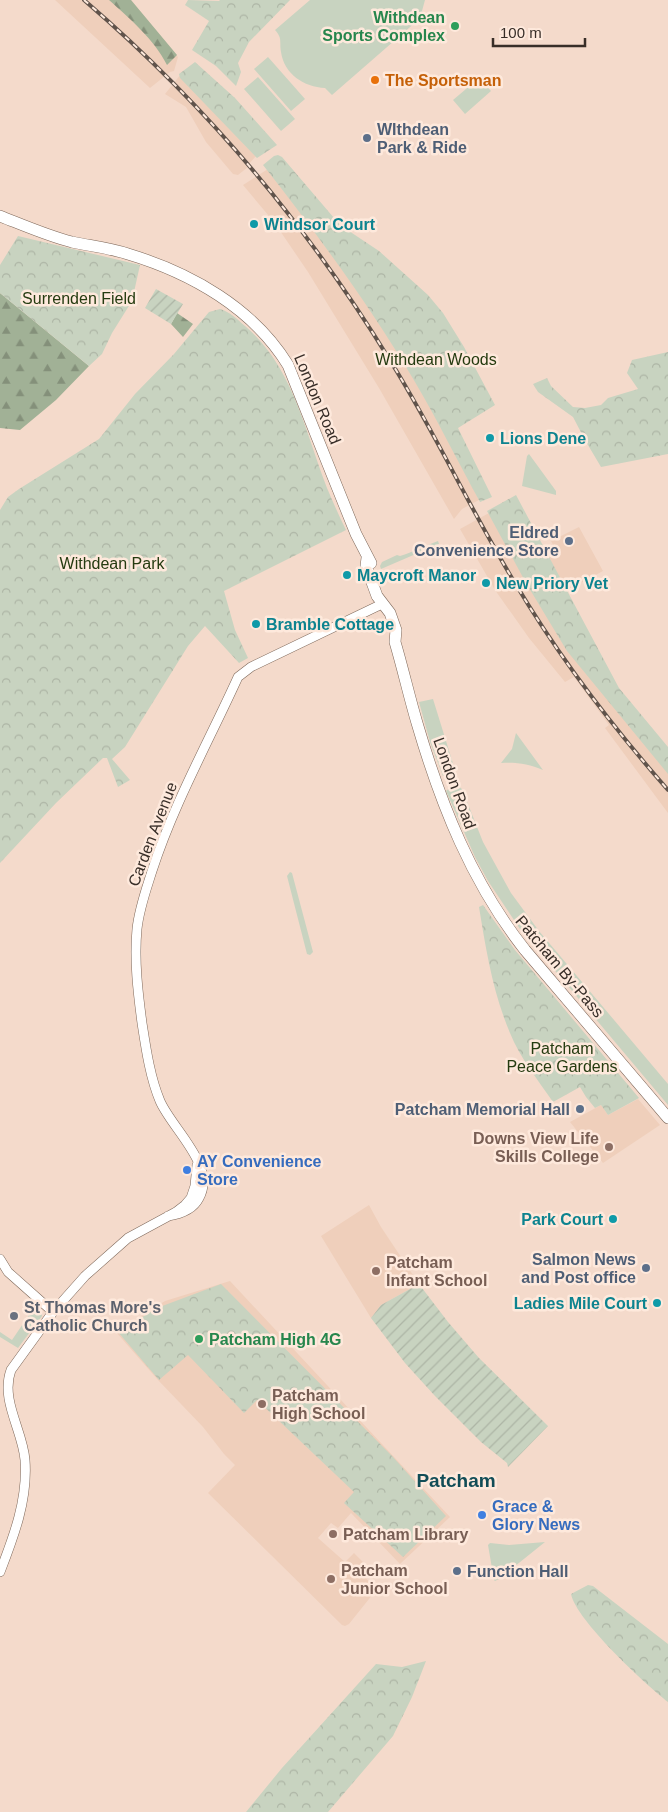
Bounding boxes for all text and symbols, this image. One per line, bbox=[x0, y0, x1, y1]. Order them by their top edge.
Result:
place label: Withdean Sports Complex bbox=[322, 9, 445, 44]
scale bar bbox=[493, 15, 586, 47]
marker: Withdean Sports Complex bbox=[449, 20, 461, 32]
text: 100 m bbox=[500, 24, 542, 41]
place label: The Sportsman bbox=[385, 72, 501, 89]
marker: The Sportsman bbox=[369, 74, 381, 86]
place label: WIthdean Park & Ride bbox=[377, 121, 467, 156]
marker: WIthdean Park & Ride bbox=[361, 132, 373, 144]
place label: Windsor Court bbox=[264, 216, 376, 233]
marker: Windsor Court bbox=[248, 218, 260, 230]
park label: Surrenden Field bbox=[22, 290, 136, 307]
park label: Withdean Woods bbox=[375, 351, 497, 368]
street label: London Road bbox=[291, 352, 344, 447]
place label: Lions Dene bbox=[500, 430, 586, 447]
marker: Lions Dene bbox=[484, 432, 496, 444]
place label: Eldred Convenience Store bbox=[414, 524, 559, 559]
marker: Eldred Convenience Store bbox=[563, 535, 575, 547]
park label: Withdean Park bbox=[60, 555, 165, 572]
place label: Maycroft Manor bbox=[357, 567, 476, 584]
marker: Maycroft Manor bbox=[341, 569, 353, 581]
place label: New Priory Vet bbox=[496, 575, 609, 592]
marker: New Priory Vet bbox=[480, 577, 492, 589]
place label: Bramble Cottage bbox=[266, 616, 394, 633]
marker: Bramble Cottage bbox=[250, 618, 262, 630]
street label: London Road bbox=[430, 735, 479, 831]
street label: Carden Avenue bbox=[125, 780, 180, 889]
street label: Patcham By-Pass bbox=[512, 912, 607, 1020]
park label: Patcham Peace Gardens bbox=[506, 1040, 618, 1075]
place label: Patcham Memorial Hall bbox=[395, 1101, 570, 1118]
marker: Patcham Memorial Hall bbox=[574, 1103, 586, 1115]
place label: Downs View Life Skills College bbox=[473, 1130, 599, 1165]
marker: Downs View Life Skills College bbox=[603, 1141, 615, 1153]
place label: AY Convenience Store bbox=[197, 1153, 322, 1188]
marker: AY Convenience Store bbox=[181, 1164, 193, 1176]
place label: Park Court bbox=[521, 1211, 604, 1228]
marker: Park Court bbox=[607, 1213, 619, 1225]
place label: Salmon News and Post office bbox=[521, 1251, 636, 1286]
place label: Patcham Infant School bbox=[386, 1254, 487, 1289]
marker: Salmon News and Post office bbox=[640, 1262, 652, 1274]
marker: Patcham Infant School bbox=[370, 1265, 382, 1277]
place label: Ladies Mile Court bbox=[514, 1295, 648, 1312]
marker: Ladies Mile Court bbox=[651, 1297, 663, 1309]
place label: St Thomas More's Catholic Church bbox=[24, 1299, 161, 1334]
marker: St Thomas More's Catholic Church bbox=[8, 1310, 20, 1322]
place label: Patcham High 4G bbox=[209, 1331, 341, 1348]
marker: Patcham High 4G bbox=[193, 1333, 205, 1345]
place label: Patcham High School bbox=[272, 1387, 365, 1422]
marker: Patcham High School bbox=[256, 1398, 268, 1410]
district label: Patcham bbox=[416, 1470, 496, 1491]
place label: Grace & Glory News bbox=[492, 1498, 580, 1533]
marker: Grace & Glory News bbox=[476, 1509, 488, 1521]
place label: Patcham Library bbox=[343, 1526, 468, 1543]
marker: Patcham Library bbox=[327, 1528, 339, 1540]
place label: Patcham Junior School bbox=[341, 1562, 448, 1597]
place label: Function Hall bbox=[467, 1563, 568, 1580]
marker: Function Hall bbox=[451, 1565, 463, 1577]
marker: Patcham Junior School bbox=[325, 1573, 337, 1585]

